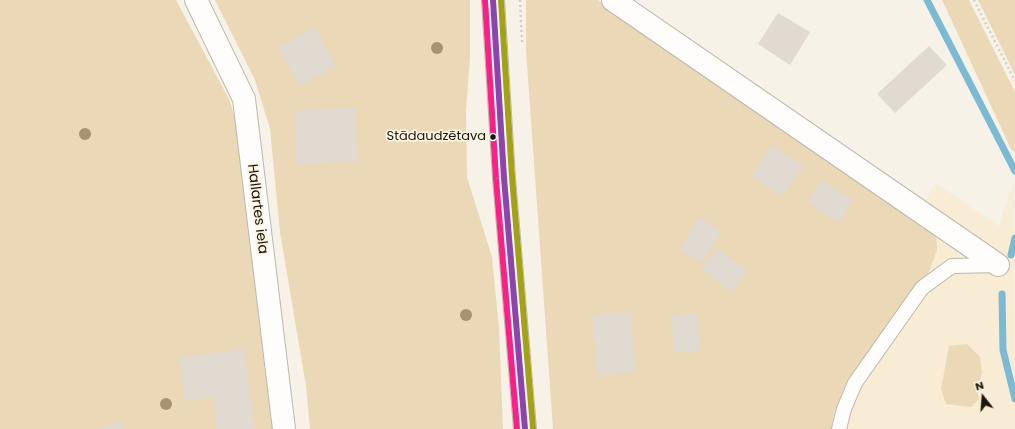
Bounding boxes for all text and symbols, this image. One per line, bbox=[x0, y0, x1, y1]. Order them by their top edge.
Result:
place label: Stādaudzētava bbox=[387, 129, 486, 145]
marker: Stādaudzētava bbox=[488, 132, 498, 142]
street label: Hallartes iela bbox=[243, 163, 271, 255]
north arrow bbox=[963, 377, 1003, 417]
text: N bbox=[973, 377, 986, 394]

